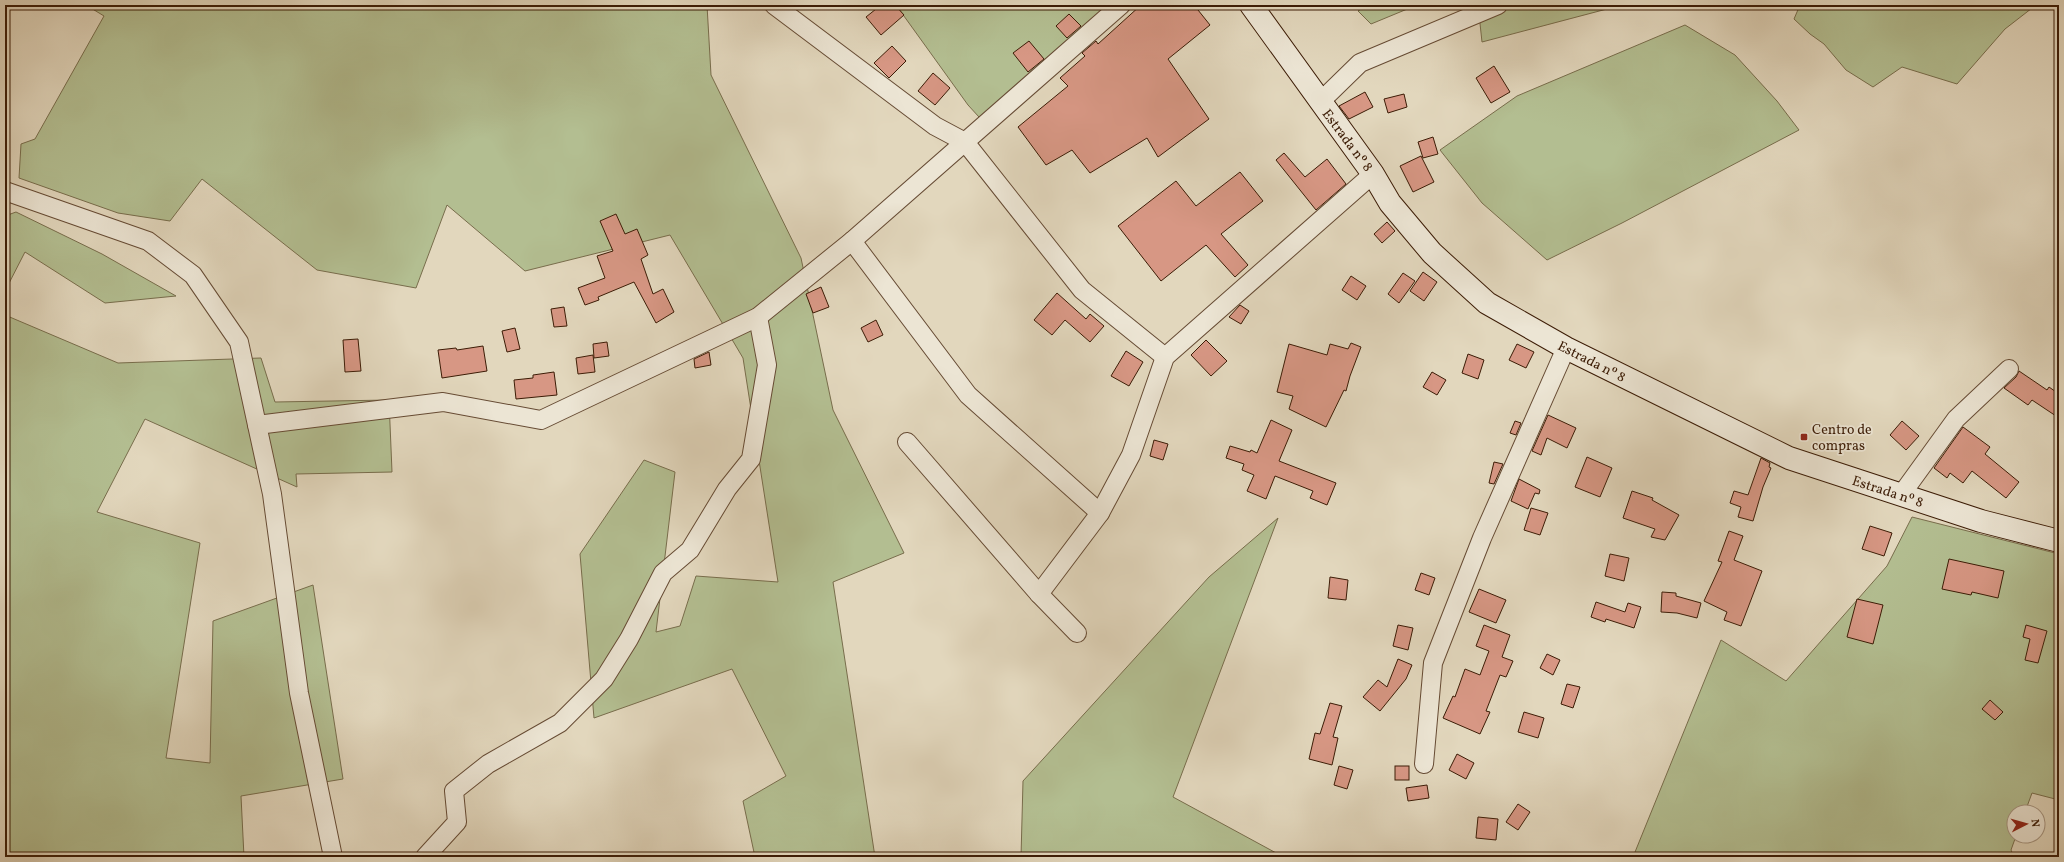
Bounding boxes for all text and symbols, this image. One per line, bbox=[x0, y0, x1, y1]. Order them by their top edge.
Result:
street label: Estrada nº 8 bbox=[1317, 106, 1377, 176]
street label: Estrada nº 8 bbox=[1554, 337, 1629, 388]
place label: Centro de compras bbox=[1812, 421, 1872, 456]
marker: Centro de compras bbox=[1799, 432, 1809, 442]
street label: Estrada nº 8 bbox=[1849, 472, 1926, 513]
north arrow bbox=[2006, 804, 2046, 844]
text: N bbox=[2027, 818, 2042, 828]

